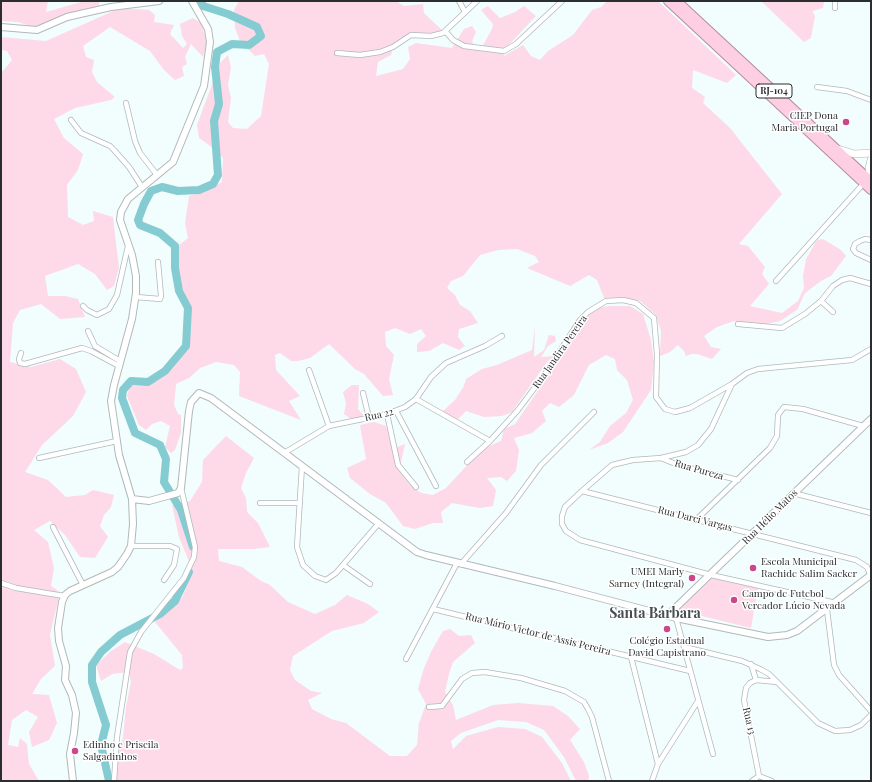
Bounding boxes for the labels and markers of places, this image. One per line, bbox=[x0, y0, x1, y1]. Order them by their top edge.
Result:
place label: CIEP Dona Maria Portugal bbox=[771, 110, 838, 134]
marker: CIEP Dona Maria Portugal bbox=[841, 117, 851, 127]
place label: Escola Municipal Rachide Salim Sacker bbox=[761, 556, 857, 580]
marker: Escola Municipal Rachide Salim Sacker bbox=[748, 563, 758, 573]
place label: UMEI Marly Sarney (Integral) bbox=[609, 566, 684, 590]
marker: UMEI Marly Sarney (Integral) bbox=[687, 573, 697, 583]
place label: Campo de Futebol Vereador Lúcio Nevada bbox=[742, 588, 845, 612]
marker: Campo de Futebol Vereador Lúcio Nevada bbox=[729, 595, 739, 605]
marker: Colégio Estadual David Capistrano bbox=[662, 624, 672, 634]
place label: Colégio Estadual David Capistrano bbox=[628, 635, 706, 658]
place label: Edinho e Priscila Salgadinhos bbox=[83, 739, 159, 762]
marker: Edinho e Priscila Salgadinhos bbox=[70, 746, 80, 756]

